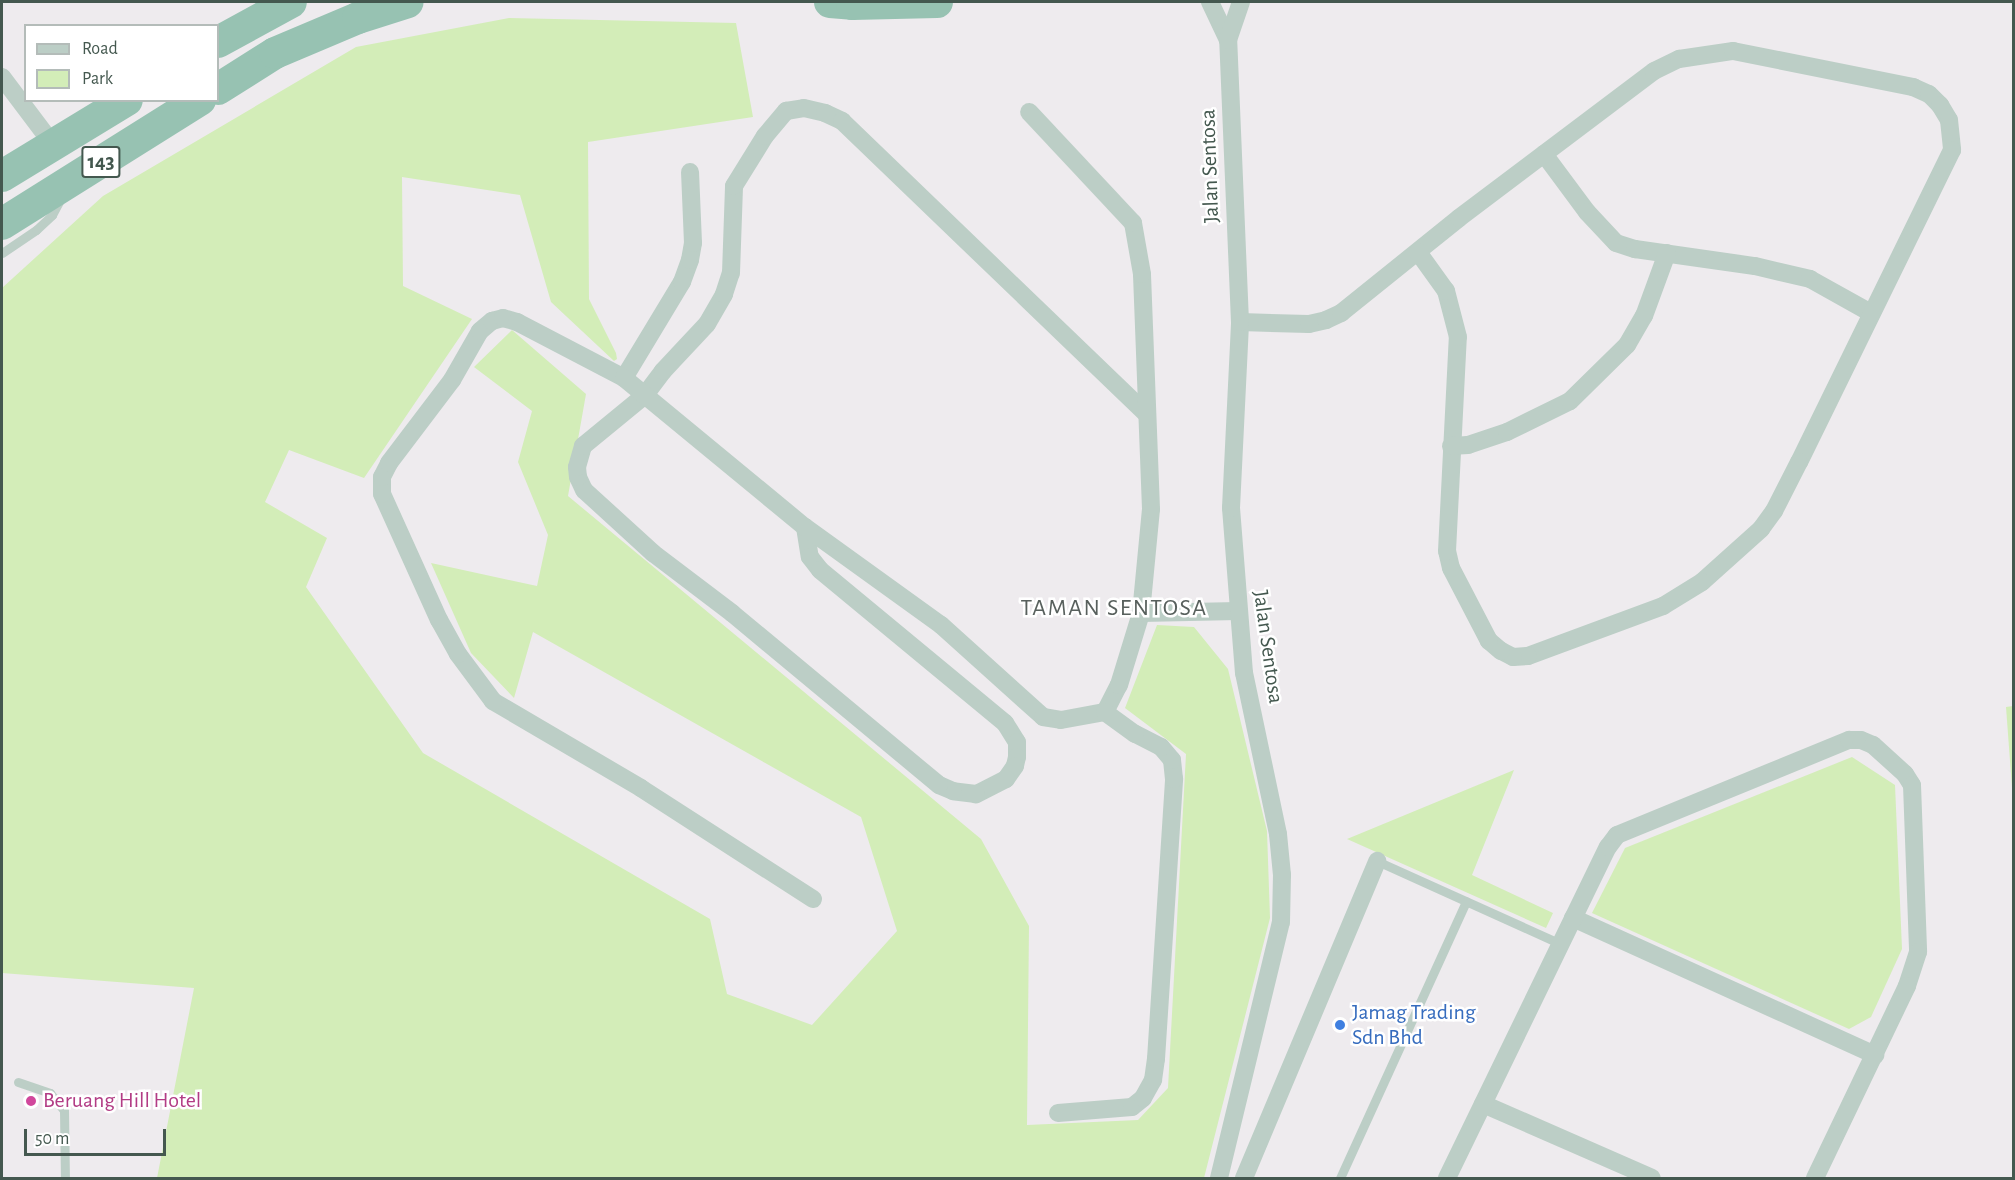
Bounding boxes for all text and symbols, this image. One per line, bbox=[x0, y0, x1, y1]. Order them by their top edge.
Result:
legend bbox=[24, 24, 219, 102]
text: Road bbox=[82, 40, 118, 58]
text: Park bbox=[82, 70, 113, 88]
street label: Jalan Sentosa bbox=[1195, 108, 1225, 224]
road number: 143 bbox=[80, 144, 122, 180]
street label: Jalan Sentosa bbox=[1247, 589, 1289, 705]
district label: TAMAN SENTOSA bbox=[1020, 595, 1208, 623]
place label: Jamag Trading Sdn Bhd bbox=[1352, 999, 1476, 1050]
marker: Jamag Trading Sdn Bhd bbox=[1333, 1018, 1347, 1032]
place label: Beruang Hill Hotel bbox=[43, 1088, 201, 1114]
marker: Beruang Hill Hotel bbox=[24, 1094, 38, 1108]
scale bar bbox=[27, 1117, 170, 1155]
text: 50 m bbox=[35, 1130, 69, 1148]

